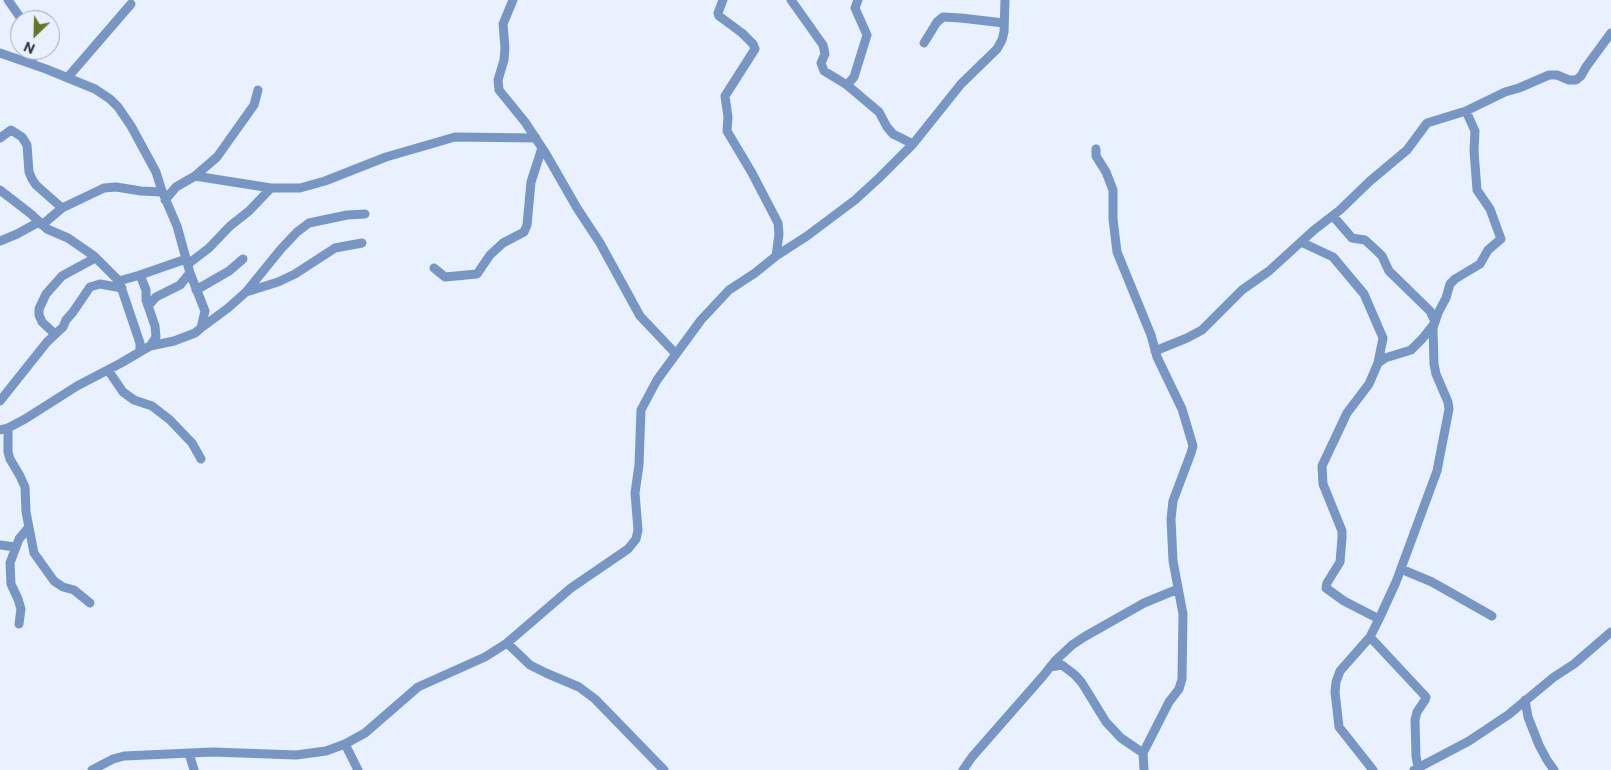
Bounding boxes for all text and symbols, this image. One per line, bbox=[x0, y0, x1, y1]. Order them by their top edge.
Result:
north arrow bbox=[10, 10, 60, 60]
text: N bbox=[21, 38, 37, 58]

